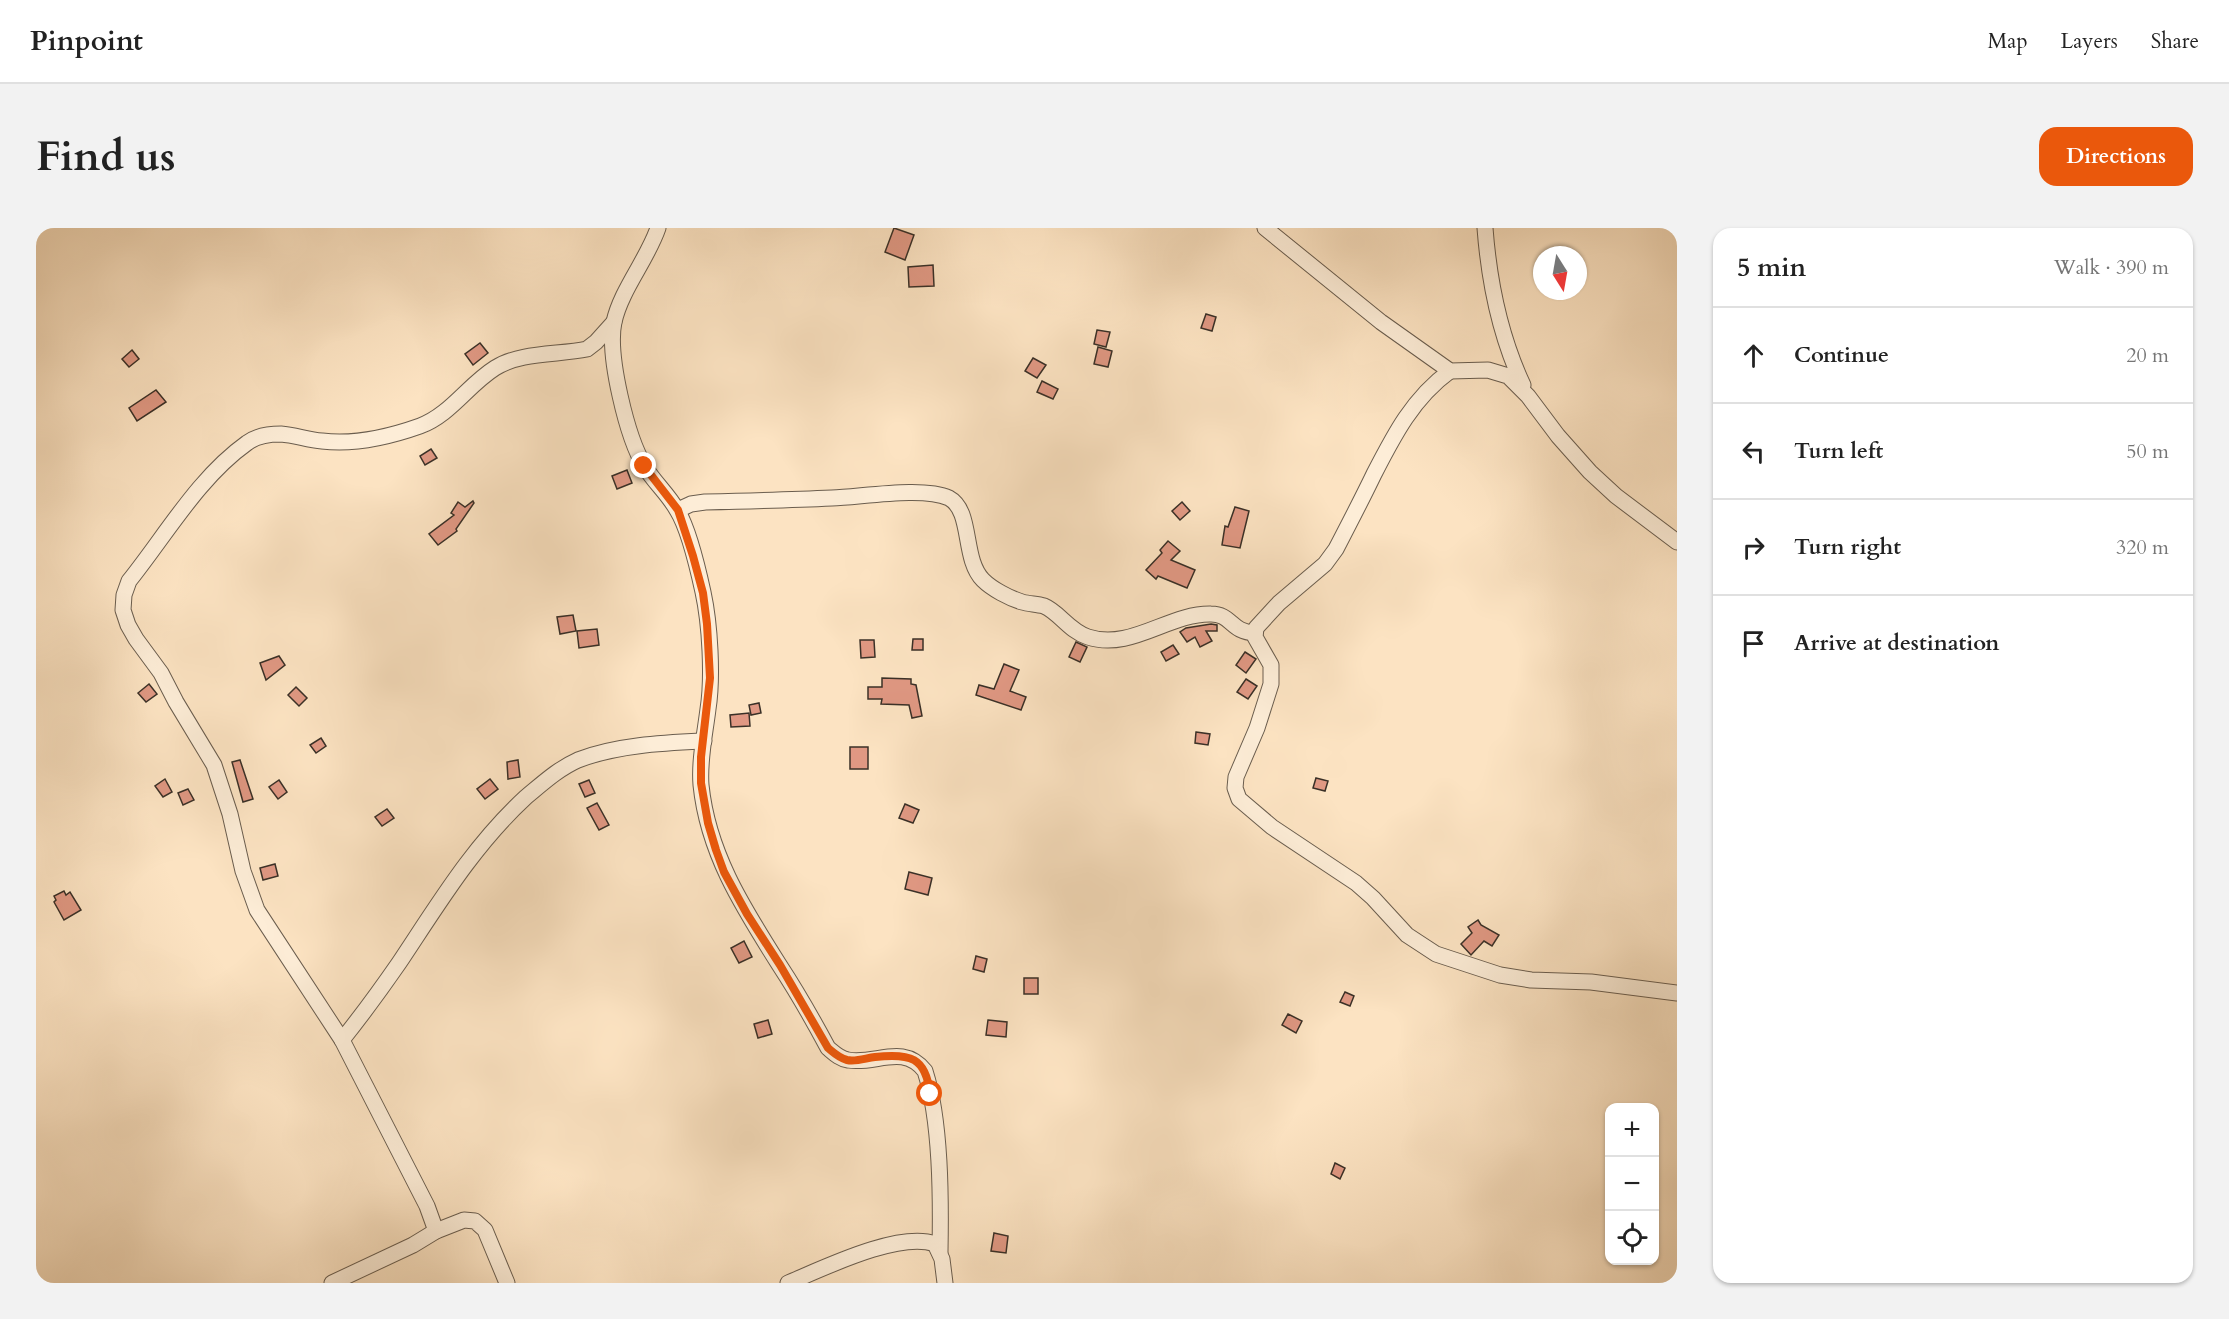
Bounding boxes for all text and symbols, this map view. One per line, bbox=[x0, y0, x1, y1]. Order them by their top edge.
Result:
text: Pinpoint bbox=[30, 22, 143, 60]
text: Map bbox=[1988, 27, 2028, 56]
text: Layers bbox=[2061, 27, 2118, 56]
text: Share bbox=[2151, 27, 2199, 56]
button: Directions bbox=[2039, 127, 2193, 186]
text: Find us bbox=[36, 128, 176, 185]
north arrow bbox=[1533, 246, 1587, 300]
text: 5 min bbox=[1737, 250, 1806, 285]
text: Walk · 390 m bbox=[2054, 254, 2169, 281]
icon: ahead bbox=[1737, 339, 1770, 372]
text: Continue bbox=[1794, 340, 1889, 370]
text: 20 m bbox=[2126, 342, 2169, 369]
icon: left bbox=[1737, 435, 1770, 468]
text: Turn left bbox=[1794, 436, 1883, 466]
text: 50 m bbox=[2126, 438, 2169, 465]
route end bbox=[630, 452, 656, 478]
icon: right bbox=[1737, 531, 1770, 564]
text: Turn right bbox=[1794, 532, 1901, 562]
text: 320 m bbox=[2116, 534, 2169, 561]
icon: arrive bbox=[1737, 627, 1770, 660]
text: Arrive at destination bbox=[1794, 628, 1999, 658]
route start bbox=[916, 1080, 942, 1106]
map controls bbox=[1605, 1103, 1659, 1265]
button: + bbox=[1605, 1103, 1659, 1157]
button: − bbox=[1605, 1157, 1659, 1211]
button: locate bbox=[1605, 1211, 1659, 1265]

